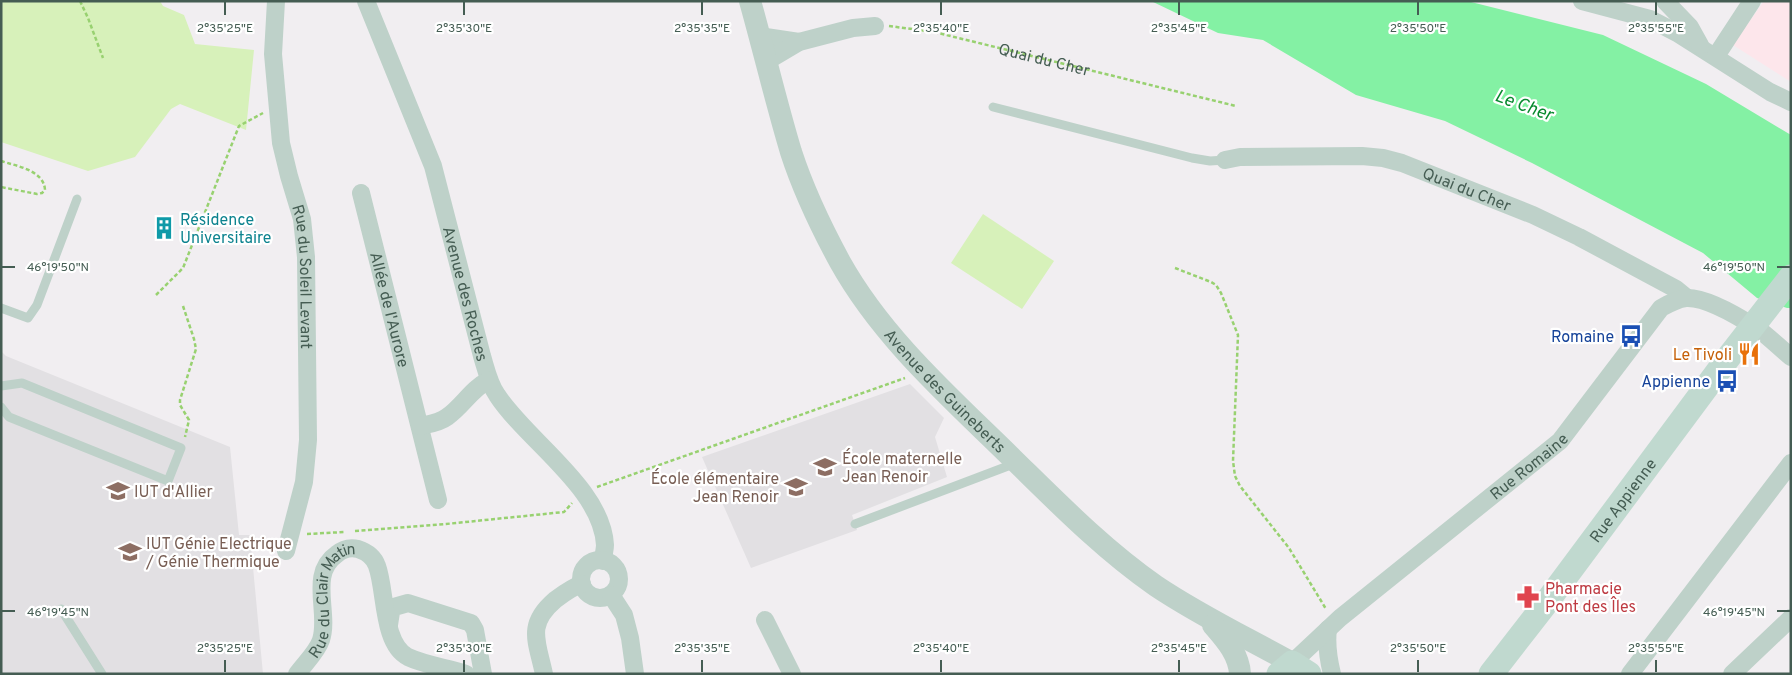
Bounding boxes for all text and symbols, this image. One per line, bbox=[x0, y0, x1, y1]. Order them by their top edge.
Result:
text: 2°35'25"E bbox=[197, 21, 253, 37]
text: 2°35'30"E bbox=[436, 21, 492, 37]
text: 2°35'35"E bbox=[674, 21, 730, 37]
text: 2°35'40"E bbox=[913, 21, 969, 37]
text: 2°35'45"E bbox=[1151, 21, 1207, 37]
text: 2°35'50"E bbox=[1390, 21, 1446, 37]
text: 2°35'55"E bbox=[1628, 21, 1684, 37]
street label: Quai du Cher bbox=[996, 40, 1092, 82]
water label: Le Cher bbox=[1491, 85, 1558, 128]
street label: Quai du Cher bbox=[1419, 164, 1513, 217]
street label: Rue du Soleil Levant bbox=[286, 202, 315, 349]
place label: Résidence Universitaire bbox=[180, 211, 271, 249]
building icon: Résidence Universitaire bbox=[151, 215, 177, 241]
street label: Avenue des Roches bbox=[437, 225, 491, 364]
street label: Allée de l'Aurore bbox=[364, 250, 412, 370]
text: 46°19'50"N bbox=[27, 260, 89, 276]
text: 46°19'50"N bbox=[1703, 260, 1765, 276]
bus stop icon: Romaine bbox=[1618, 323, 1644, 349]
street label: Avenue des Guineberts bbox=[879, 326, 1009, 458]
place label: Romaine bbox=[1551, 328, 1614, 348]
restaurant icon: Le Tivoli bbox=[1736, 341, 1762, 367]
place label: Le Tivoli bbox=[1673, 346, 1732, 366]
bus stop icon: Appienne bbox=[1714, 368, 1740, 394]
place label: Appienne bbox=[1641, 373, 1710, 393]
street label: Rue Romaine bbox=[1487, 430, 1574, 505]
place label: École maternelle Jean Renoir bbox=[842, 448, 962, 488]
school or university icon: École maternelle Jean Renoir bbox=[812, 454, 838, 480]
street label: Rue Appienne bbox=[1586, 455, 1662, 547]
place label: École élémentaire Jean Renoir bbox=[651, 468, 779, 508]
school or university icon: École élémentaire Jean Renoir bbox=[783, 474, 809, 500]
school or university icon: IUT d'Allier bbox=[105, 478, 131, 504]
place label: IUT d'Allier bbox=[134, 483, 213, 503]
place label: IUT Génie Electrique / Génie Thermique bbox=[145, 535, 292, 573]
school or university icon: IUT Génie Electrique / Génie Thermique bbox=[117, 539, 143, 565]
street label: Rue du Clair Matin bbox=[305, 540, 356, 663]
place label: Pharmacie Pont des Îles bbox=[1545, 580, 1636, 618]
pharmacy icon: Pharmacie Pont des Îles bbox=[1515, 584, 1541, 610]
text: 46°19'45"N bbox=[27, 605, 89, 621]
text: 46°19'45"N bbox=[1703, 605, 1765, 621]
text: 2°35'25"E bbox=[197, 641, 253, 657]
text: 2°35'30"E bbox=[436, 641, 492, 657]
text: 2°35'35"E bbox=[674, 641, 730, 657]
text: 2°35'40"E bbox=[913, 641, 969, 657]
text: 2°35'45"E bbox=[1151, 641, 1207, 657]
text: 2°35'50"E bbox=[1390, 641, 1446, 657]
text: 2°35'55"E bbox=[1628, 641, 1684, 657]

